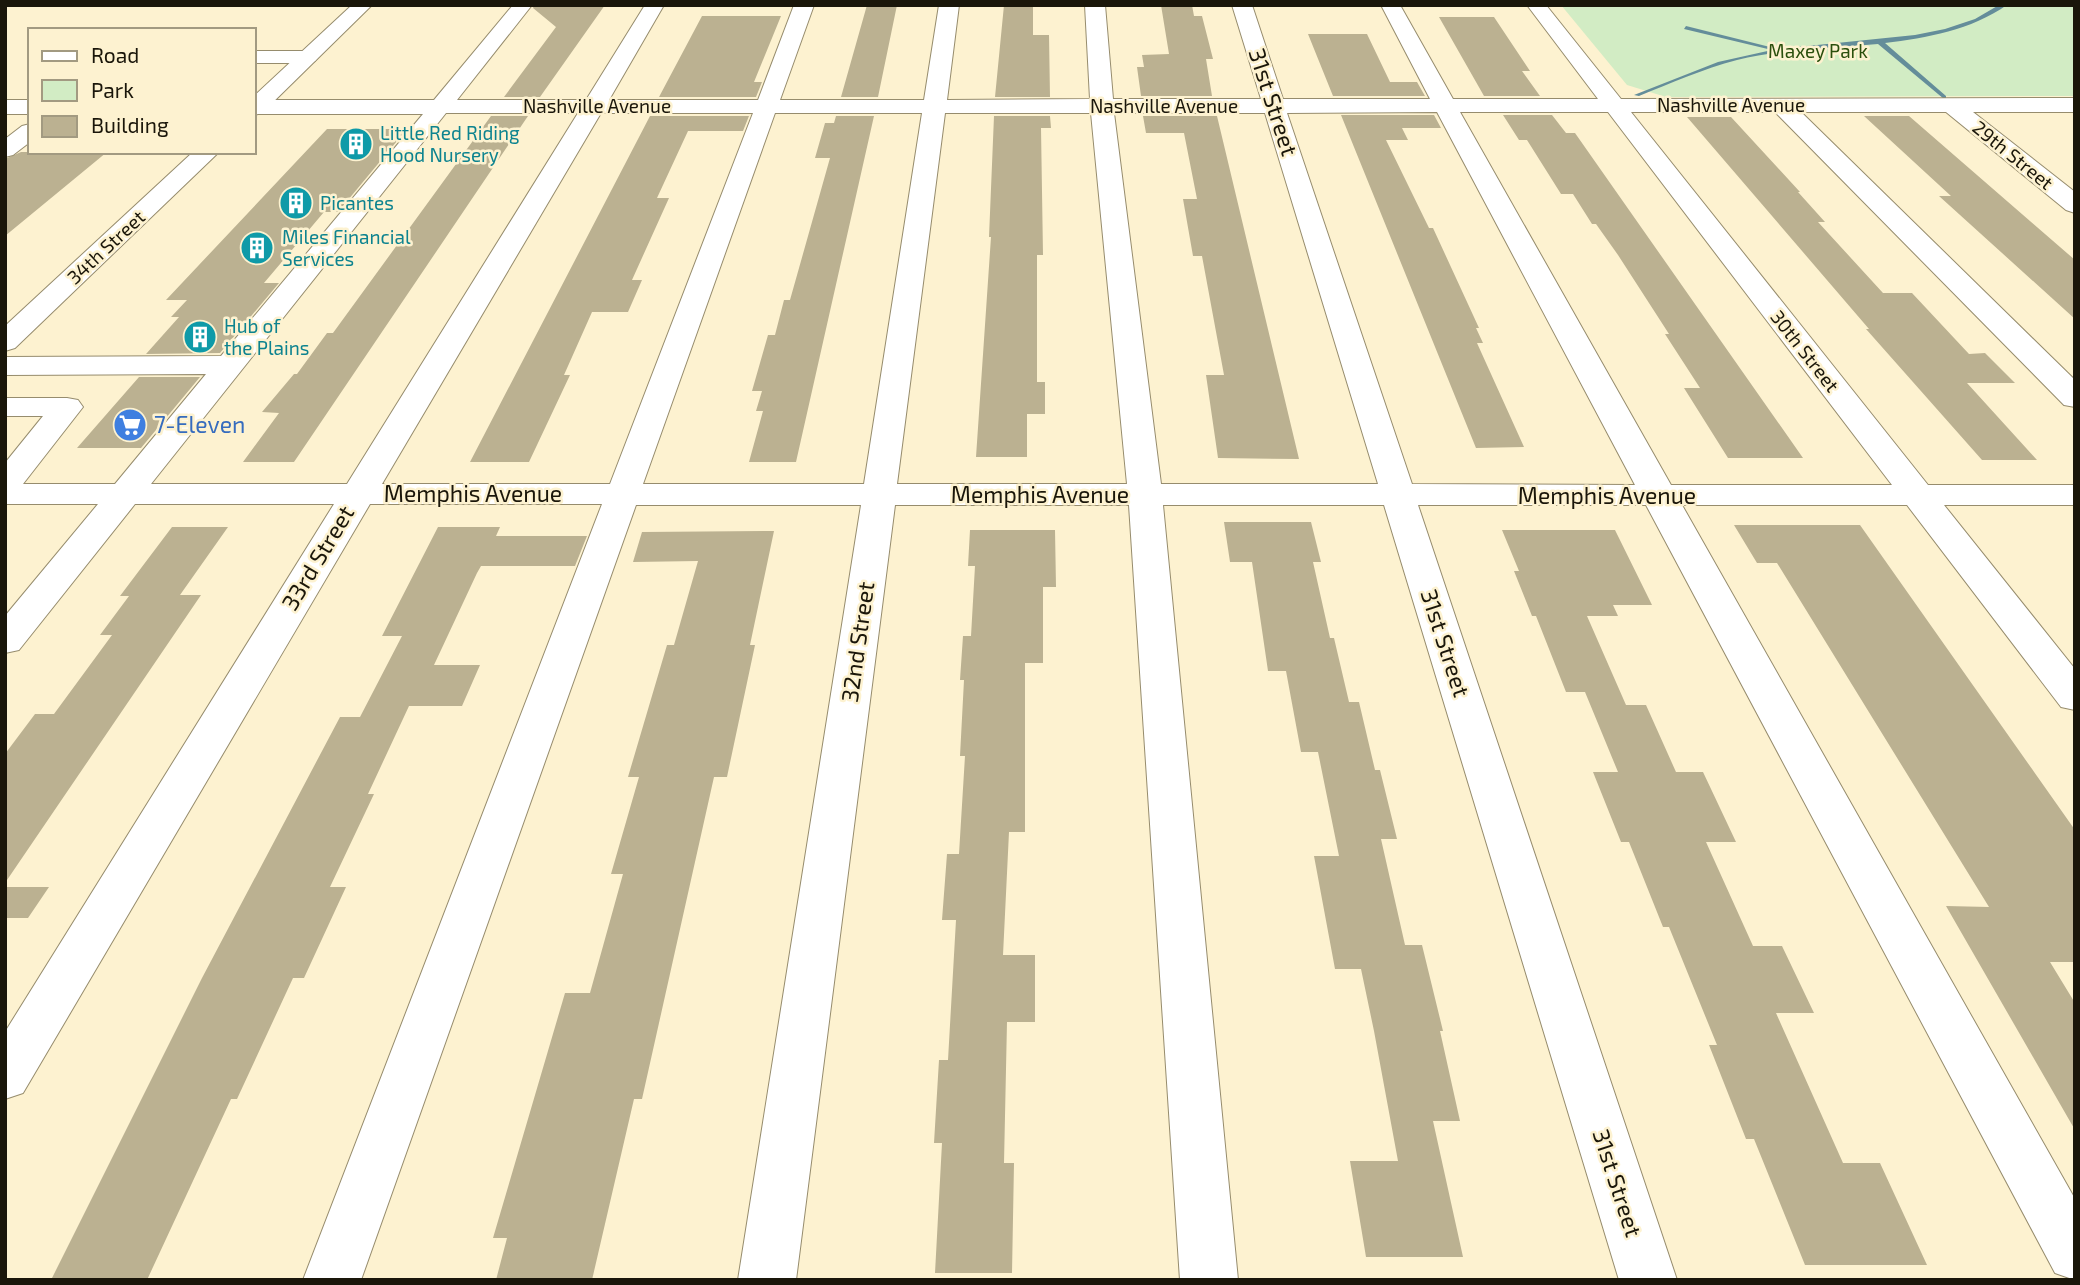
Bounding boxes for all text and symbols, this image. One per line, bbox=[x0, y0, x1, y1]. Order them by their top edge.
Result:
legend bbox=[28, 28, 256, 154]
park label: Maxey Park bbox=[1768, 39, 1868, 62]
text: Road bbox=[91, 42, 139, 67]
street label: 31st Street bbox=[1243, 44, 1305, 159]
text: Park bbox=[91, 77, 134, 102]
street label: Nashville Avenue bbox=[1657, 93, 1805, 116]
street label: Nashville Avenue bbox=[523, 94, 671, 117]
street label: Nashville Avenue bbox=[1090, 94, 1238, 117]
text: Building bbox=[91, 112, 169, 137]
street label: 29th Street bbox=[1968, 115, 2058, 194]
place label: Little Red Riding Hood Nursery bbox=[380, 121, 520, 166]
building icon: Little Red Riding Hood Nursery bbox=[337, 125, 375, 163]
building icon: Picantes bbox=[277, 184, 315, 222]
place label: Picantes bbox=[320, 191, 394, 214]
street label: 34th Street bbox=[62, 205, 149, 288]
place label: Miles Financial Services bbox=[282, 225, 411, 270]
building icon: Miles Financial Services bbox=[238, 229, 276, 267]
street label: 30th Street bbox=[1766, 305, 1844, 396]
place label: Hub of the Plains bbox=[224, 314, 309, 359]
building icon: Hub of the Plains bbox=[181, 318, 219, 356]
supermarket icon: 7-Eleven bbox=[111, 406, 149, 444]
place label: 7-Eleven bbox=[154, 410, 245, 438]
street label: Memphis Avenue bbox=[384, 479, 562, 507]
street label: Memphis Avenue bbox=[951, 480, 1129, 508]
street label: Memphis Avenue bbox=[1518, 481, 1696, 509]
street label: 33rd Street bbox=[275, 500, 359, 615]
street label: 32nd Street bbox=[835, 580, 879, 704]
street label: 31st Street bbox=[1415, 585, 1477, 700]
street label: 31st Street bbox=[1587, 1125, 1649, 1240]

